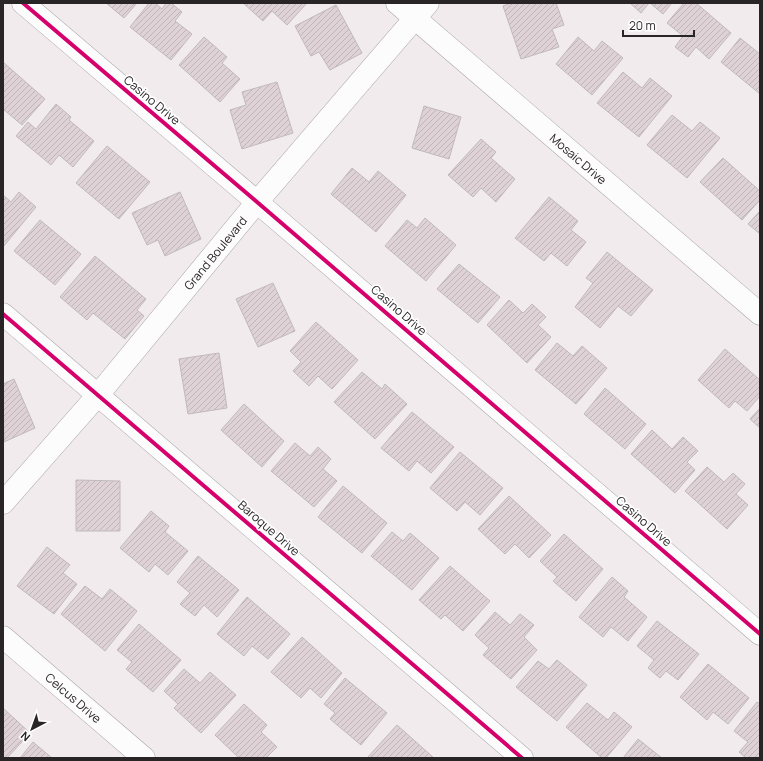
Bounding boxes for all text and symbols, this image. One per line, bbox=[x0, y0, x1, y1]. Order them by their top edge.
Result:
scale bar bbox=[623, 12, 694, 38]
text: 20 m bbox=[629, 17, 656, 34]
street label: Casino Drive bbox=[120, 71, 184, 129]
street label: Mosaic Drive bbox=[546, 129, 611, 188]
street label: Grand Boulevard bbox=[180, 212, 251, 293]
street label: Casino Drive bbox=[367, 281, 431, 339]
street label: Casino Drive bbox=[612, 492, 676, 550]
street label: Baroque Drive bbox=[234, 496, 304, 560]
street label: Celcus Drive bbox=[42, 669, 105, 726]
north arrow bbox=[12, 709, 52, 749]
text: N bbox=[17, 729, 33, 745]

